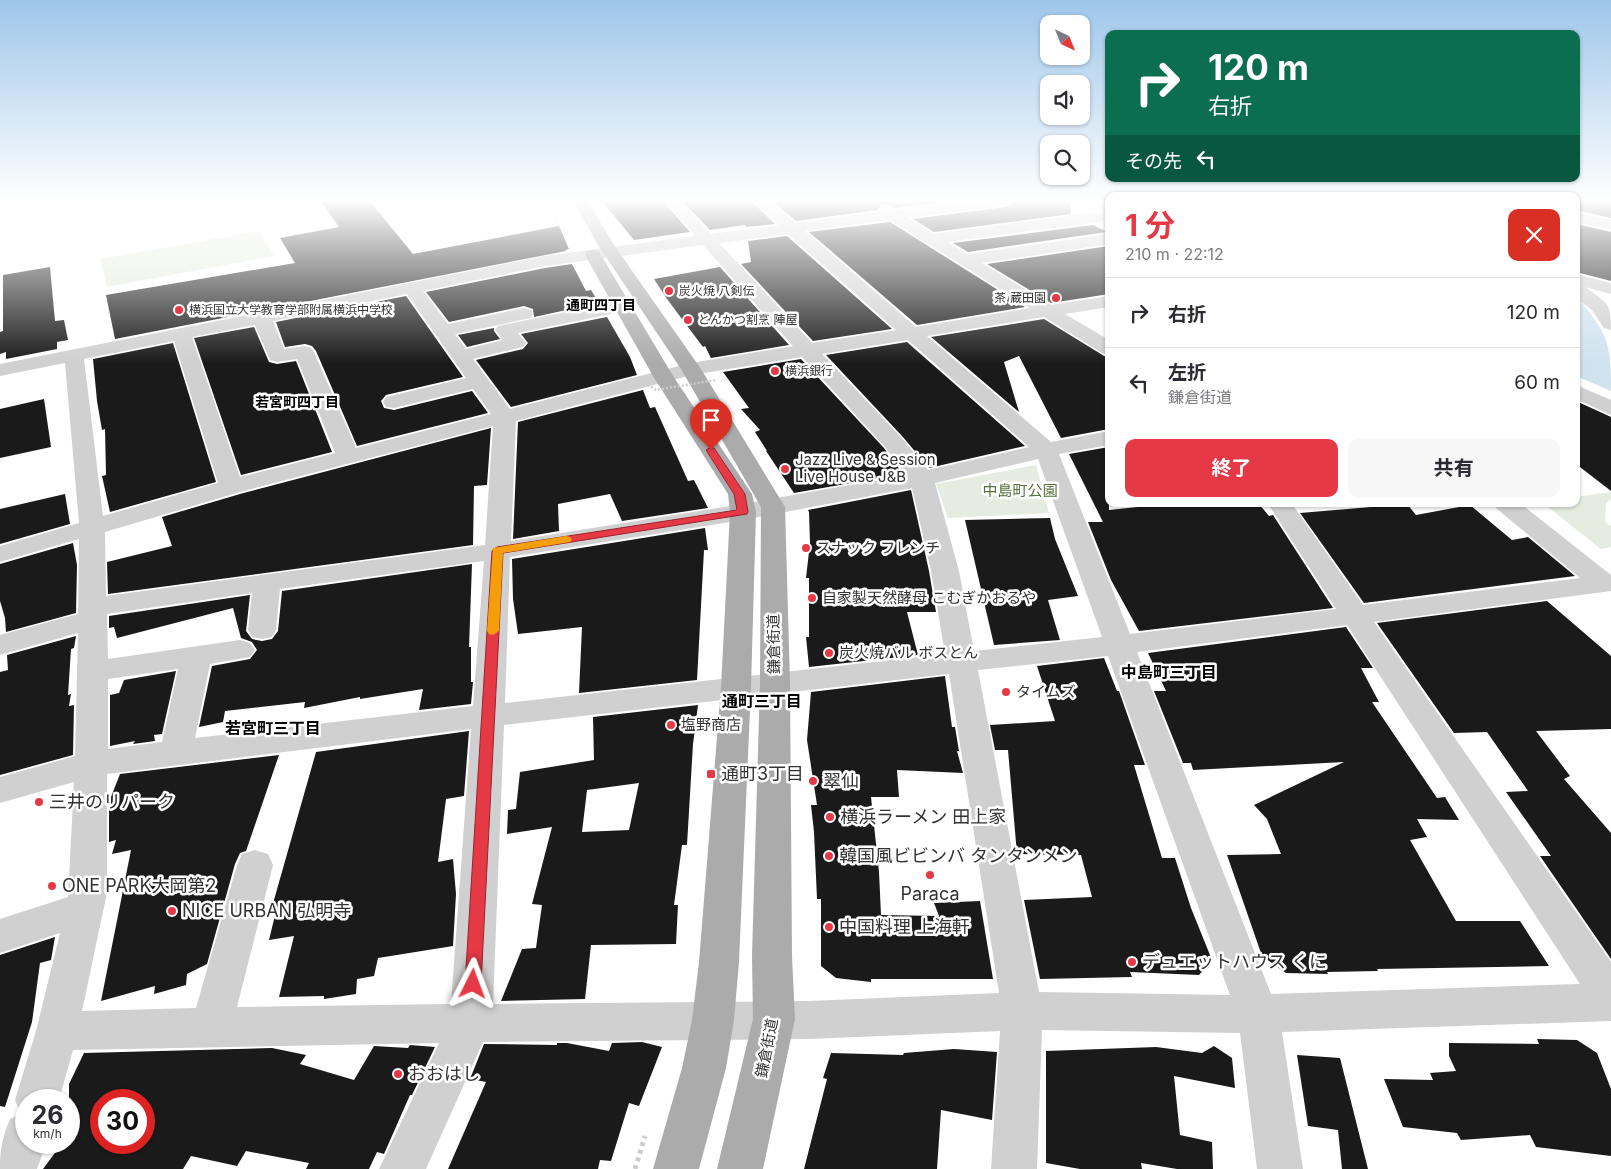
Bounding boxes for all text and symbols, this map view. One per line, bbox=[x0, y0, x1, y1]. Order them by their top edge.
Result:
north arrow bbox=[1040, 15, 1090, 65]
map controls bbox=[1040, 15, 1090, 185]
text: 120 m bbox=[1208, 46, 1309, 88]
icon: right bbox=[1125, 50, 1190, 115]
button: sound bbox=[1040, 75, 1090, 125]
text: 右折 bbox=[1208, 93, 1252, 119]
button: search bbox=[1040, 135, 1090, 185]
icon: left bbox=[1192, 145, 1220, 173]
text: その先 bbox=[1125, 150, 1182, 173]
text: 1 分 bbox=[1125, 207, 1175, 243]
button: close bbox=[1508, 209, 1560, 261]
text: 210 m · 22:12 bbox=[1125, 244, 1224, 264]
place label: 炭火焼 八剣伝 bbox=[679, 283, 754, 298]
marker: 炭火焼 八剣伝 bbox=[663, 285, 675, 297]
place label: 茶 蔵田園 bbox=[995, 290, 1046, 305]
marker: 茶 蔵田園 bbox=[1050, 292, 1062, 304]
district label: 通町四丁目 bbox=[566, 296, 636, 313]
icon: right bbox=[1125, 299, 1153, 327]
text: 120 m bbox=[1507, 301, 1560, 324]
place label: 横浜国立大学教育学部附属横浜中学校 bbox=[189, 302, 393, 317]
text: 右折 bbox=[1168, 303, 1206, 326]
marker: 横浜国立大学教育学部附属横浜中学校 bbox=[173, 304, 185, 316]
place label: とんかつ割烹 陣屋 bbox=[698, 312, 797, 327]
marker: とんかつ割烹 陣屋 bbox=[682, 314, 694, 326]
text: 左折 bbox=[1168, 361, 1206, 384]
place label: 横浜銀行 bbox=[785, 363, 833, 378]
marker: 横浜銀行 bbox=[769, 365, 781, 377]
icon: left bbox=[1125, 369, 1153, 397]
text: 60 m bbox=[1514, 371, 1560, 394]
text: 鎌倉街道 bbox=[1168, 387, 1232, 407]
district label: 若宮町四丁目 bbox=[255, 393, 339, 410]
pin bbox=[690, 399, 732, 450]
icon: arrive bbox=[697, 406, 725, 434]
button: 終了 bbox=[1125, 439, 1338, 497]
button: 共有 bbox=[1348, 439, 1560, 497]
place label: Jazz Live & Session Live House J&B bbox=[795, 450, 936, 486]
marker: Jazz Live & Session Live House J&B bbox=[779, 463, 791, 475]
park label: 中島町公園 bbox=[982, 481, 1058, 500]
place label: スナック フレンチ bbox=[816, 538, 940, 557]
marker: スナック フレンチ bbox=[800, 542, 812, 554]
place label: 自家製天然酵母 こむぎかおるや bbox=[822, 588, 1036, 607]
marker: 自家製天然酵母 こむぎかおるや bbox=[806, 592, 818, 604]
street label: 鎌倉街道 bbox=[763, 614, 784, 674]
place label: 炭火焼バル ボスとん bbox=[839, 643, 978, 662]
marker: 炭火焼バル ボスとん bbox=[823, 647, 835, 659]
district label: 中島町三丁目 bbox=[1121, 662, 1217, 682]
place label: タイムズ bbox=[1016, 682, 1076, 701]
marker: タイムズ bbox=[1000, 686, 1012, 698]
district label: 通町三丁目 bbox=[722, 691, 802, 711]
place label: 塩野商店 bbox=[681, 715, 741, 734]
district label: 若宮町三丁目 bbox=[225, 718, 321, 738]
marker: 塩野商店 bbox=[665, 719, 677, 731]
place label: 通町3丁目 bbox=[721, 763, 804, 784]
marker: 通町3丁目 bbox=[705, 768, 717, 780]
place label: 翠仙 bbox=[823, 770, 859, 791]
marker: 翠仙 bbox=[807, 775, 819, 787]
place label: 三井のリパーク bbox=[49, 791, 175, 812]
marker: 三井のリパーク bbox=[33, 796, 45, 808]
place label: 横浜ラーメン 田上家 bbox=[840, 806, 1006, 827]
marker: 横浜ラーメン 田上家 bbox=[824, 811, 836, 823]
place label: 韓国風ビビンバ タンタンメン bbox=[839, 845, 1078, 866]
marker: 韓国風ビビンバ タンタンメン bbox=[823, 850, 835, 862]
marker: Paraca bbox=[924, 869, 936, 881]
place label: ONE PARK大岡第2 bbox=[62, 875, 216, 896]
marker: ONE PARK大岡第2 bbox=[46, 880, 58, 892]
place label: Paraca bbox=[900, 883, 960, 904]
place label: NICE URBAN 弘明寺 bbox=[182, 900, 351, 921]
marker: NICE URBAN 弘明寺 bbox=[166, 905, 178, 917]
place label: 中国料理 上海軒 bbox=[839, 916, 970, 937]
marker: 中国料理 上海軒 bbox=[823, 921, 835, 933]
place label: デュエットハウス くに bbox=[1142, 951, 1327, 972]
marker: デュエットハウス くに bbox=[1126, 956, 1138, 968]
position arrow bbox=[446, 957, 498, 1009]
street label: 鎌倉街道 bbox=[751, 1017, 782, 1079]
place label: おおはし bbox=[408, 1063, 480, 1084]
marker: おおはし bbox=[392, 1068, 404, 1080]
speed limit sign: 30 bbox=[90, 1089, 155, 1154]
text: 26 bbox=[32, 1100, 63, 1130]
text: km/h bbox=[33, 1126, 62, 1141]

